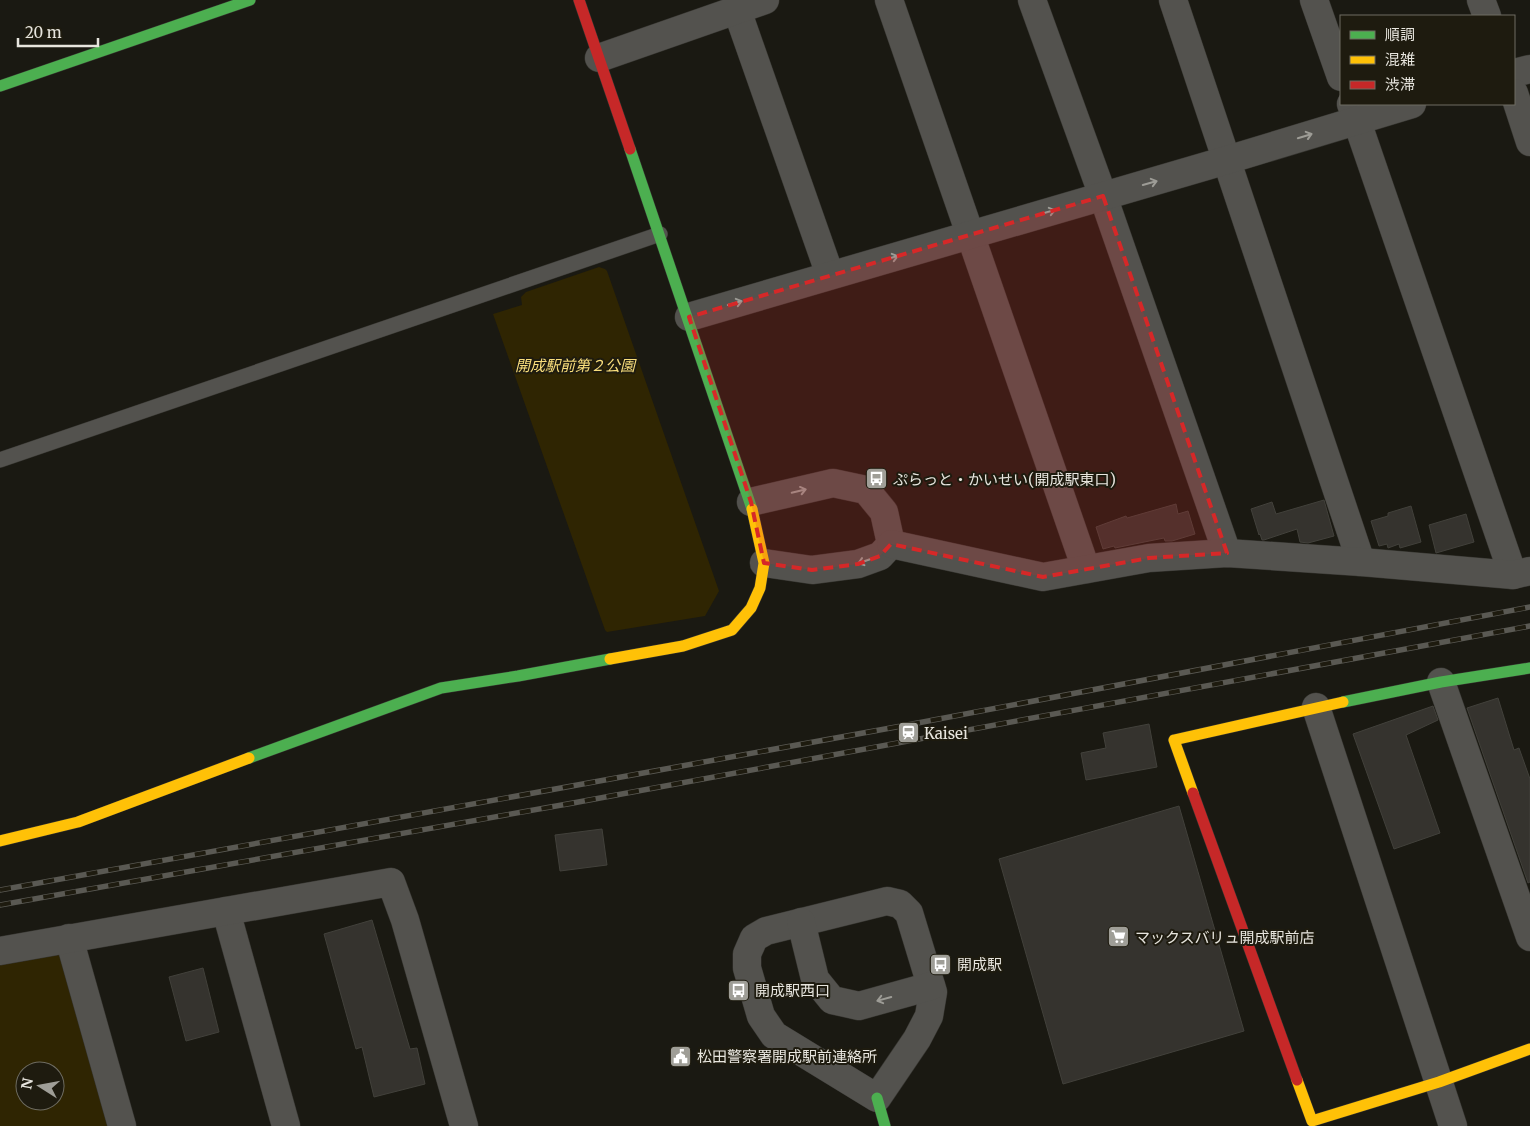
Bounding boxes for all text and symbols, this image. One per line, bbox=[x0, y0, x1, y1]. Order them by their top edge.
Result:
scale bar bbox=[18, 15, 98, 47]
legend bbox=[1340, 15, 1515, 105]
text: 20 m bbox=[25, 23, 62, 42]
text: 順調 bbox=[1385, 25, 1415, 44]
text: 混雑 bbox=[1385, 50, 1415, 69]
text: 渋滞 bbox=[1385, 75, 1415, 94]
one-way arrow bbox=[1297, 131, 1313, 141]
one-way arrow bbox=[1141, 177, 1157, 187]
one-way arrow bbox=[1039, 207, 1055, 217]
one-way arrow bbox=[883, 252, 899, 262]
one-way arrow bbox=[727, 298, 743, 307]
park label: 開成駅前第２公園 bbox=[515, 356, 637, 375]
bus stop icon: ぷらっと・かいせい(開成駅東口) bbox=[865, 467, 889, 491]
place label: ぷらっと・かいせい(開成駅東口) bbox=[893, 470, 1116, 489]
one-way arrow bbox=[790, 486, 806, 495]
one-way arrow bbox=[858, 557, 873, 566]
station icon: Kaisei bbox=[896, 721, 920, 745]
place label: Kaisei bbox=[924, 724, 968, 743]
supermarket icon: マックスバリュ開成駅前店 bbox=[1107, 925, 1131, 949]
place label: マックスバリュ開成駅前店 bbox=[1135, 928, 1315, 947]
bus stop icon: 開成駅 bbox=[929, 952, 953, 976]
place label: 開成駅 bbox=[957, 955, 1002, 974]
bus stop icon: 開成駅西口 bbox=[727, 978, 751, 1002]
place label: 開成駅西口 bbox=[755, 981, 830, 1000]
one-way arrow bbox=[877, 995, 893, 1004]
public building icon: 松田警察署開成駅前連絡所 bbox=[669, 1044, 693, 1068]
place label: 松田警察署開成駅前連絡所 bbox=[697, 1047, 877, 1066]
north arrow bbox=[15, 1061, 65, 1111]
text: N bbox=[17, 1076, 37, 1091]

